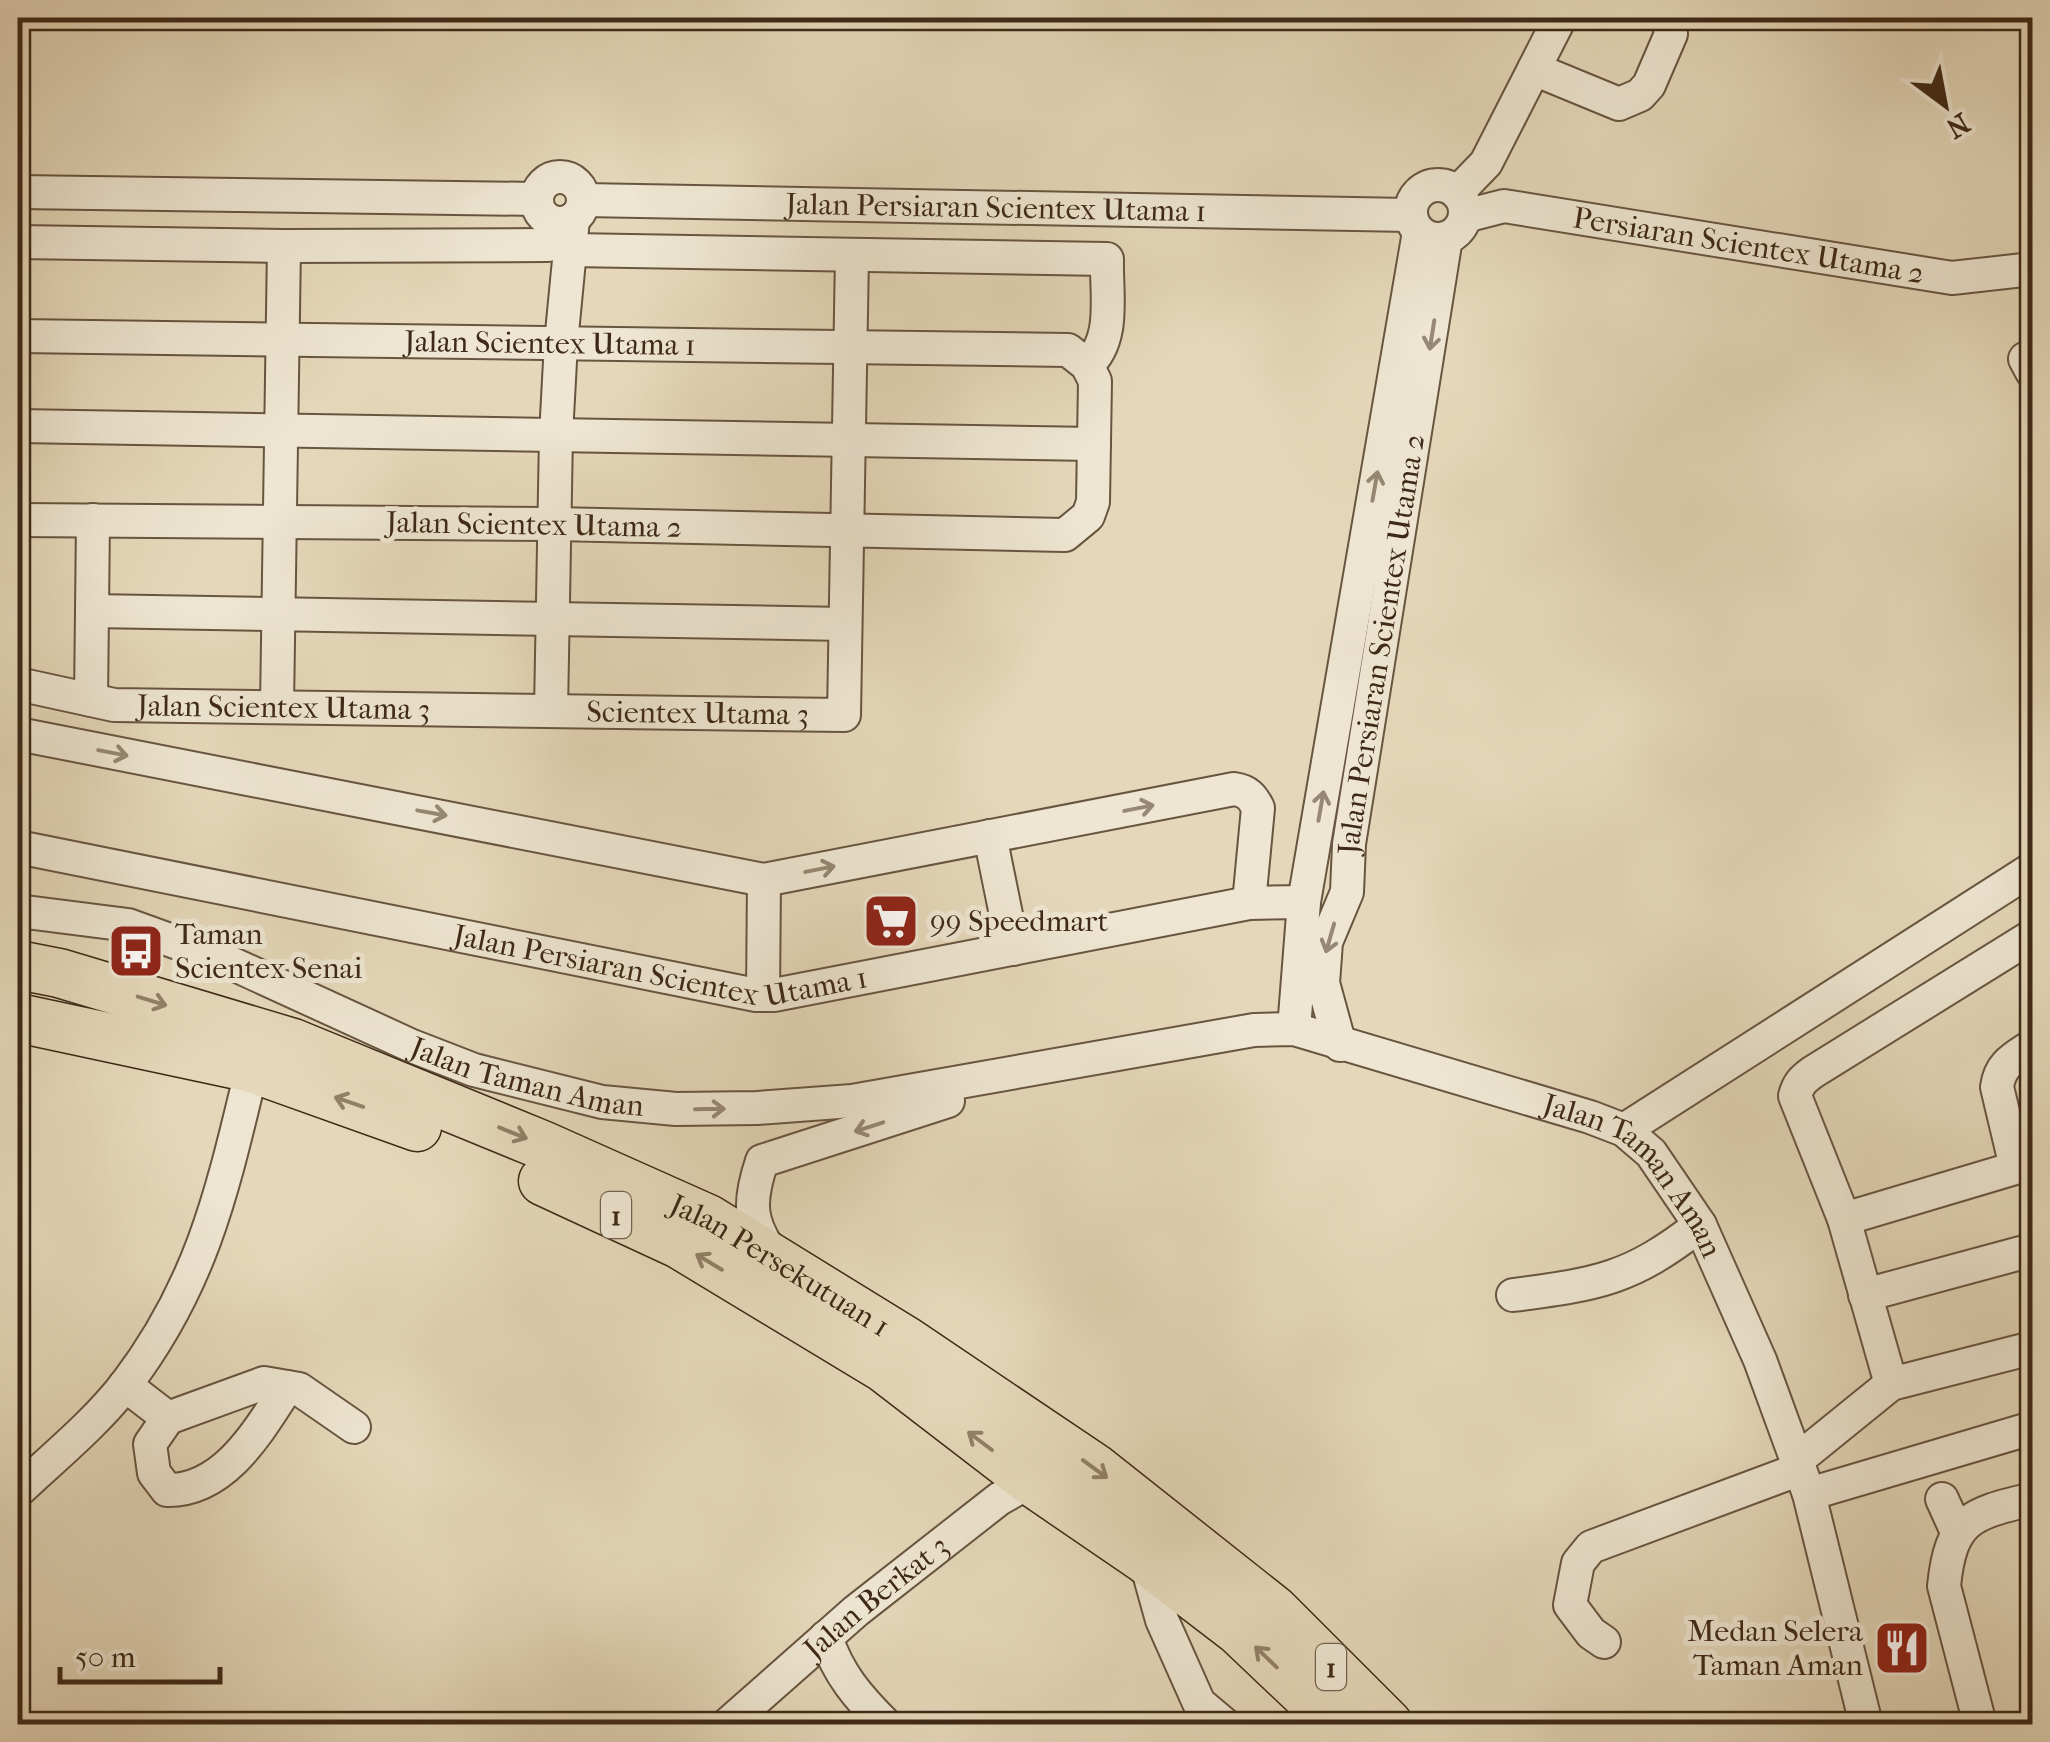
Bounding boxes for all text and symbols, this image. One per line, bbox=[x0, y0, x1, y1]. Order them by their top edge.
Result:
north arrow bbox=[1895, 55, 1995, 155]
text: N bbox=[1940, 106, 1976, 146]
street label: Jalan Persiaran Scientex Utama 1 bbox=[783, 186, 1207, 229]
street label: Persiaran Scientex Utama 2 bbox=[1571, 200, 1927, 291]
one-way arrow bbox=[1423, 318, 1441, 351]
street label: Jalan Scientex Utama 1 bbox=[402, 324, 696, 363]
street label: Jalan Persiaran Scientex Utama 2 bbox=[1331, 431, 1432, 857]
one-way arrow bbox=[1366, 470, 1385, 503]
street label: Jalan Scientex Utama 2 bbox=[384, 505, 682, 545]
street label: Jalan Scientex Utama 3 bbox=[135, 688, 430, 727]
street label: Scientex Utama 3 bbox=[586, 694, 809, 732]
one-way arrow bbox=[96, 744, 129, 763]
one-way arrow bbox=[1312, 791, 1331, 823]
one-way arrow bbox=[1122, 797, 1154, 816]
one-way arrow bbox=[416, 804, 448, 823]
one-way arrow bbox=[803, 859, 836, 878]
supermarket icon: 99 Speedmart bbox=[861, 891, 921, 951]
place label: 99 Speedmart bbox=[930, 904, 1108, 939]
place label: Taman Scientex Senai bbox=[175, 917, 362, 986]
street label: Jalan Persiaran Scientex Utama 1 bbox=[449, 917, 870, 1014]
bus stop icon: Taman Scientex Senai bbox=[106, 921, 166, 981]
one-way arrow bbox=[1320, 922, 1338, 953]
one-way arrow bbox=[136, 993, 167, 1011]
street label: Jalan Taman Aman bbox=[404, 1029, 646, 1123]
street label: Jalan Taman Aman bbox=[1537, 1086, 1730, 1263]
one-way arrow bbox=[334, 1092, 365, 1110]
one-way arrow bbox=[694, 1100, 726, 1118]
one-way arrow bbox=[853, 1119, 885, 1137]
one-way arrow bbox=[497, 1125, 527, 1143]
street label: Jalan Persekutuan 1 bbox=[663, 1186, 896, 1344]
road number: 1 bbox=[601, 1192, 631, 1238]
one-way arrow bbox=[695, 1252, 724, 1272]
one-way arrow bbox=[967, 1431, 994, 1452]
one-way arrow bbox=[1081, 1459, 1108, 1480]
street label: Jalan Berkat 3 bbox=[795, 1528, 955, 1668]
place label: Medan Selera Taman Aman bbox=[1687, 1614, 1864, 1683]
restaurant icon: Medan Selera Taman Aman bbox=[1872, 1618, 1932, 1678]
scale bar bbox=[60, 1622, 220, 1684]
text: 50 m bbox=[75, 1640, 136, 1675]
road number: 1 bbox=[1316, 1644, 1346, 1690]
one-way arrow bbox=[1255, 1645, 1279, 1669]

